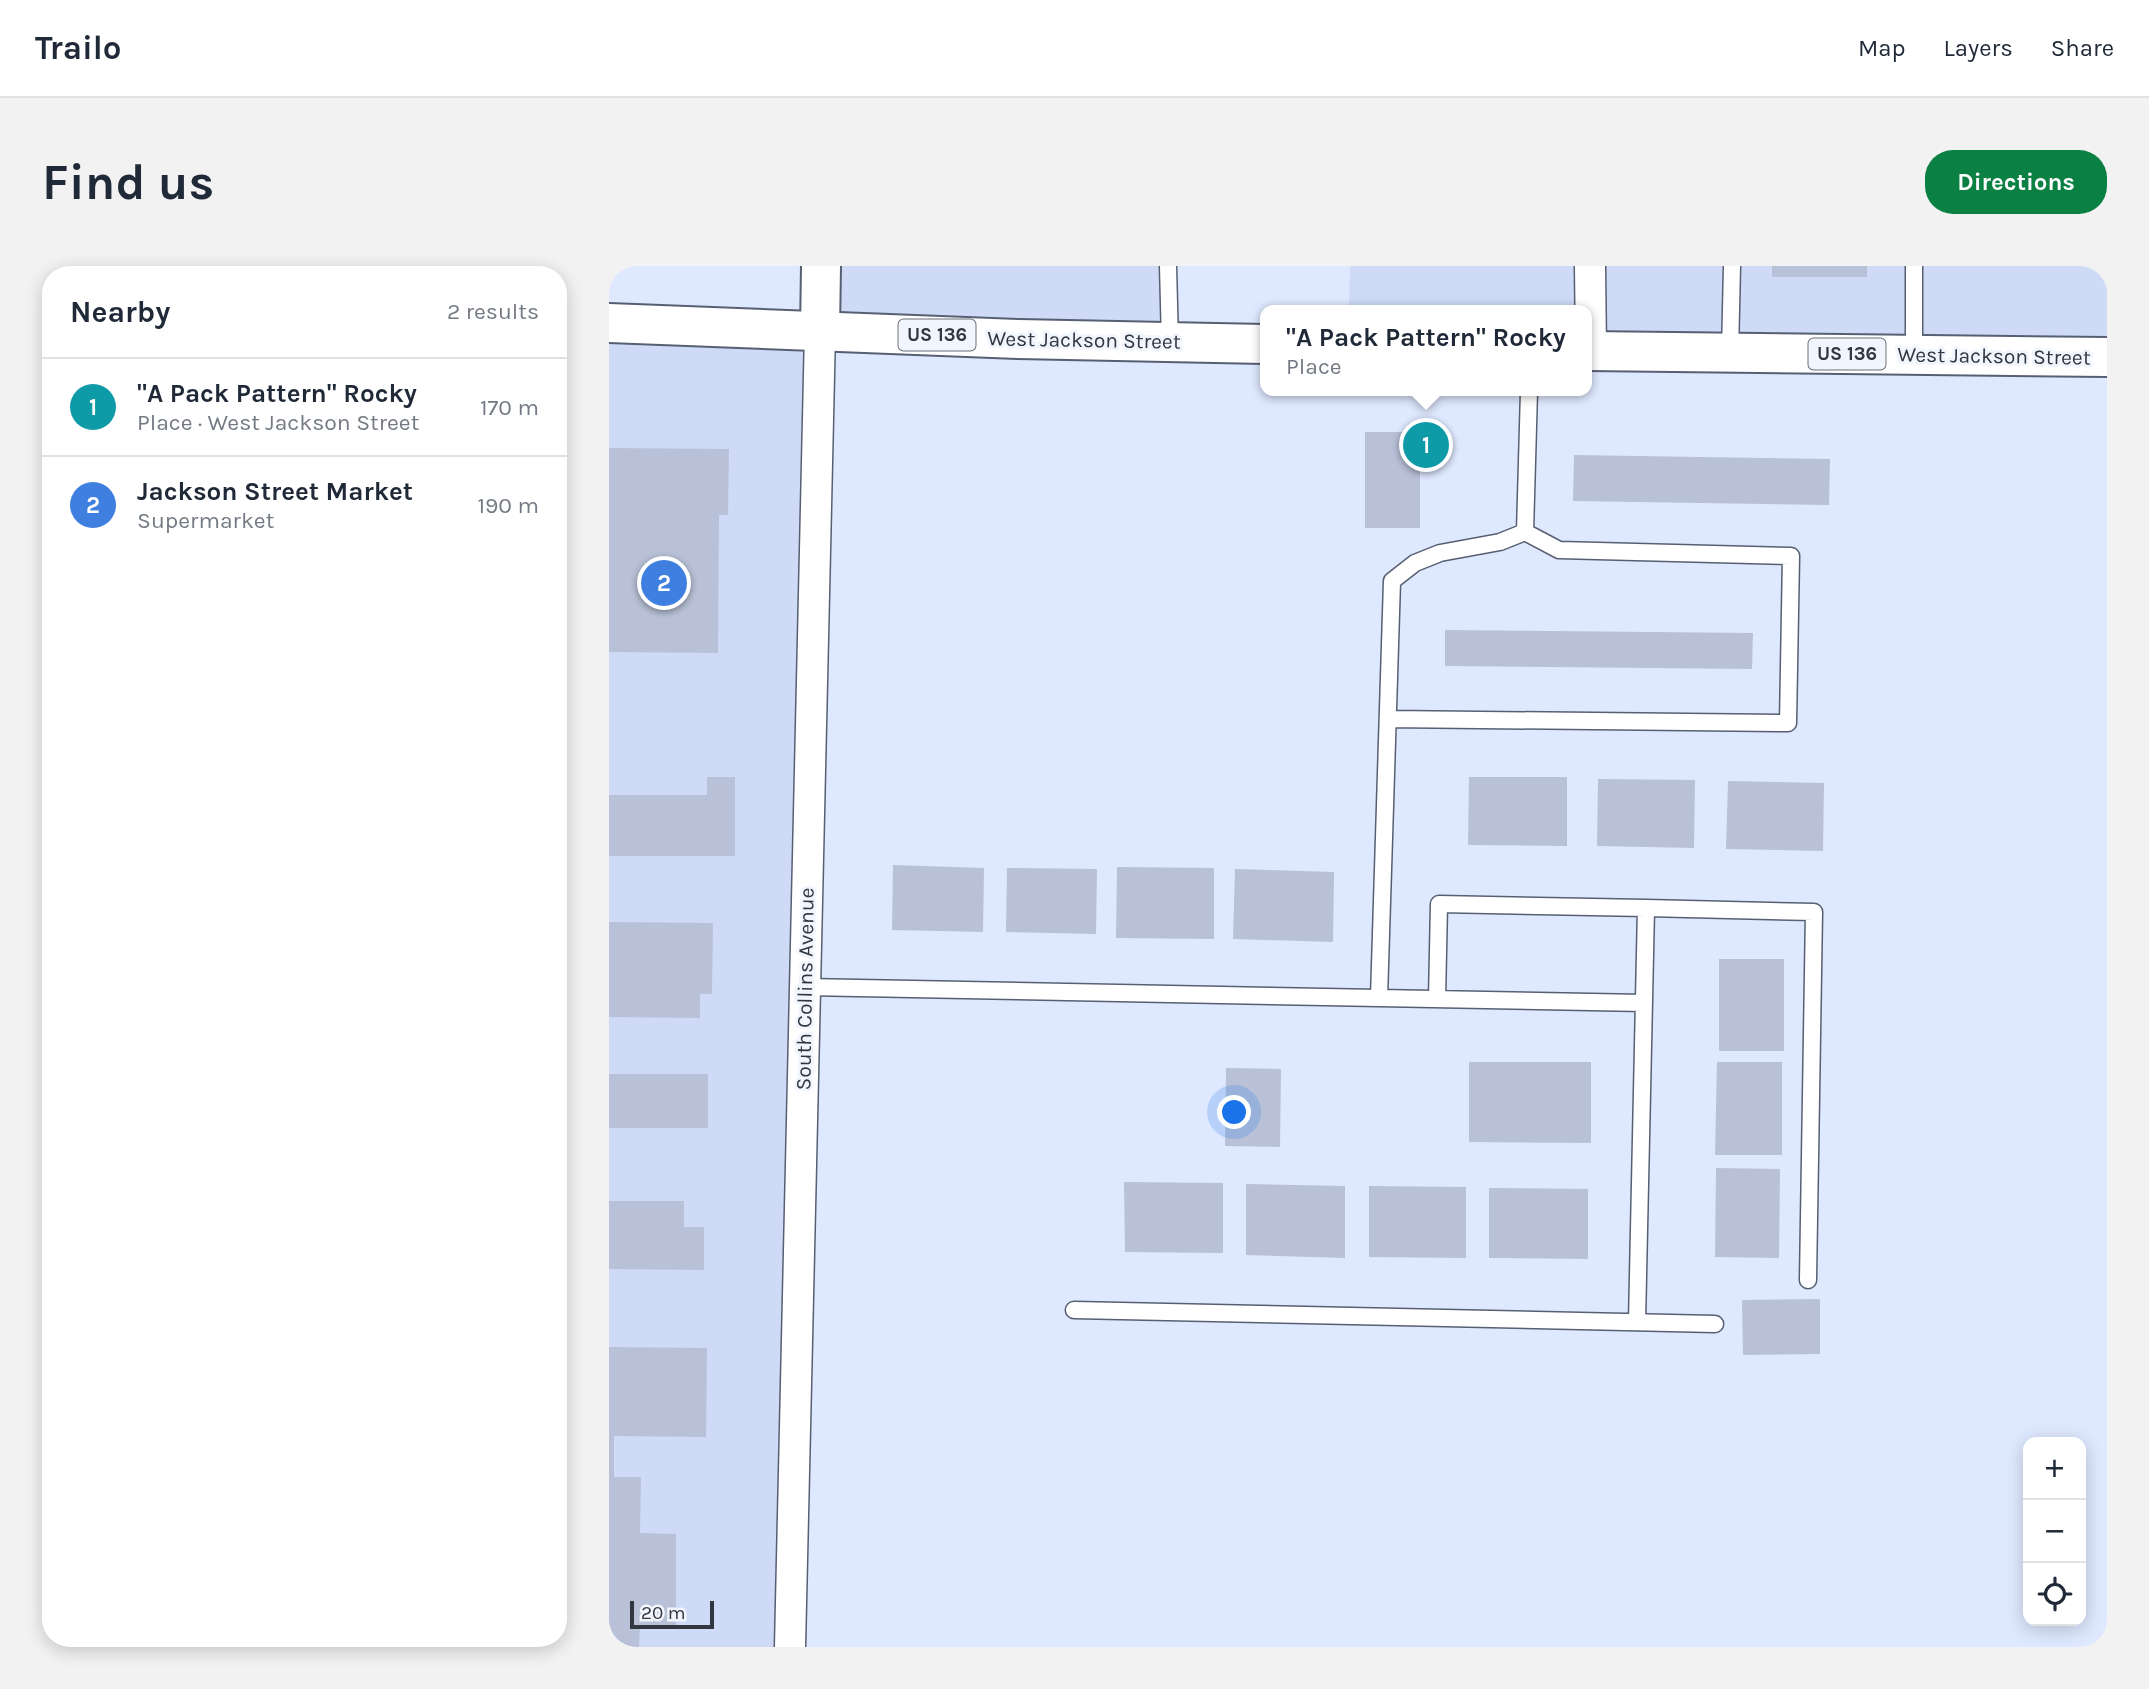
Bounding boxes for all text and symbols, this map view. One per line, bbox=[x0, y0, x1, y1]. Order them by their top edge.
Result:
text: Trailo bbox=[35, 29, 122, 67]
text: Map bbox=[1858, 34, 1906, 62]
text: Layers bbox=[1944, 34, 2013, 62]
text: Share bbox=[2051, 34, 2114, 62]
button: Directions bbox=[1925, 150, 2107, 214]
text: Find us bbox=[42, 154, 214, 211]
text: Nearby bbox=[70, 294, 170, 330]
text: 2 results bbox=[447, 298, 539, 325]
popup bbox=[1260, 305, 1592, 396]
road number: US 136 bbox=[899, 320, 975, 351]
text: "A Pack Pattern" Rocky bbox=[1286, 322, 1566, 353]
street label: West Jackson Street bbox=[987, 326, 1181, 354]
road number: US 136 bbox=[1809, 338, 1885, 370]
street label: West Jackson Street bbox=[1897, 342, 2091, 370]
text: Place bbox=[1286, 353, 1342, 380]
text: "A Pack Pattern" Rocky bbox=[137, 378, 417, 409]
text: 1 bbox=[89, 394, 97, 421]
text: 170 m bbox=[480, 394, 539, 421]
text: Place · West Jackson Street bbox=[137, 409, 419, 436]
pin: 1 bbox=[1403, 419, 1449, 471]
text: Jackson Street Market bbox=[137, 476, 413, 507]
text: 2 bbox=[86, 492, 100, 519]
text: 190 m bbox=[477, 492, 539, 519]
text: Supermarket bbox=[137, 507, 274, 534]
pin: 2 bbox=[641, 557, 687, 609]
street label: South Collins Avenue bbox=[791, 887, 819, 1091]
your location bbox=[1217, 1095, 1251, 1129]
map controls bbox=[2023, 1437, 2086, 1626]
button: + bbox=[2023, 1437, 2086, 1500]
button: − bbox=[2023, 1500, 2086, 1563]
button: locate bbox=[2023, 1563, 2086, 1626]
scale bar bbox=[630, 1598, 714, 1630]
text: 20 m bbox=[641, 1602, 686, 1624]

